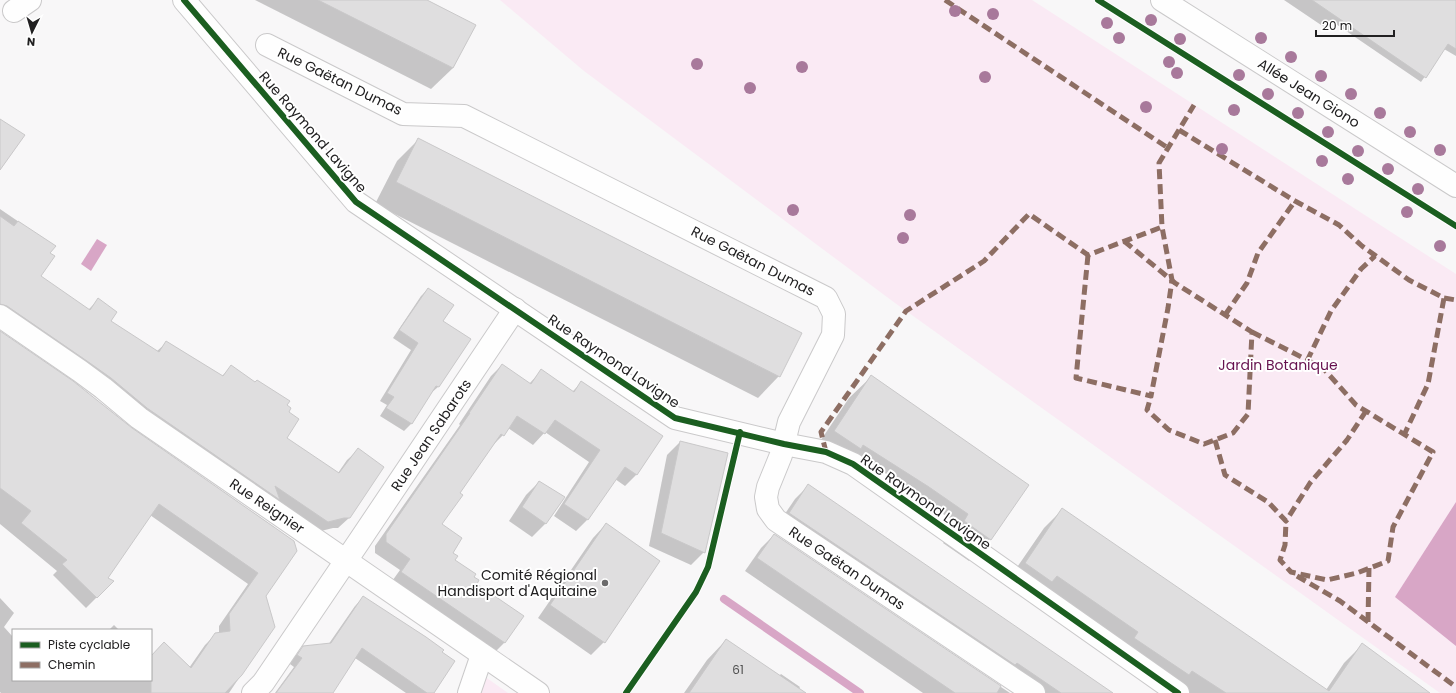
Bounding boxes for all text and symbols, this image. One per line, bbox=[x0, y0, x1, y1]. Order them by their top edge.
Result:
north arrow bbox=[12, 12, 52, 52]
scale bar bbox=[1316, 12, 1394, 38]
text: 20 m bbox=[1322, 17, 1352, 34]
text: N bbox=[26, 34, 36, 50]
street label: Rue Gaëtan Dumas bbox=[274, 42, 406, 120]
street label: Allée Jean Giono bbox=[1254, 54, 1364, 132]
street label: Rue Raymond Lavigne bbox=[255, 67, 372, 197]
street label: Rue Gaëtan Dumas bbox=[688, 221, 818, 301]
street label: Rue Raymond Lavigne bbox=[544, 309, 684, 413]
park label: Jardin Botanique bbox=[1218, 355, 1338, 375]
street label: Rue Jean Sabarots bbox=[386, 375, 476, 495]
street label: Rue Raymond Lavigne bbox=[857, 449, 996, 555]
street label: Rue Reignier bbox=[226, 474, 308, 538]
street label: Rue Gaëtan Dumas bbox=[785, 522, 909, 614]
place label: Comité Régional Handisport d'Aquitaine bbox=[438, 565, 597, 601]
marker: Comité Régional Handisport d'Aquitaine bbox=[600, 578, 610, 588]
legend bbox=[12, 629, 152, 681]
text: Piste cyclable bbox=[48, 636, 130, 653]
text: Chemin bbox=[48, 656, 95, 673]
house number: 61 bbox=[732, 661, 744, 678]

